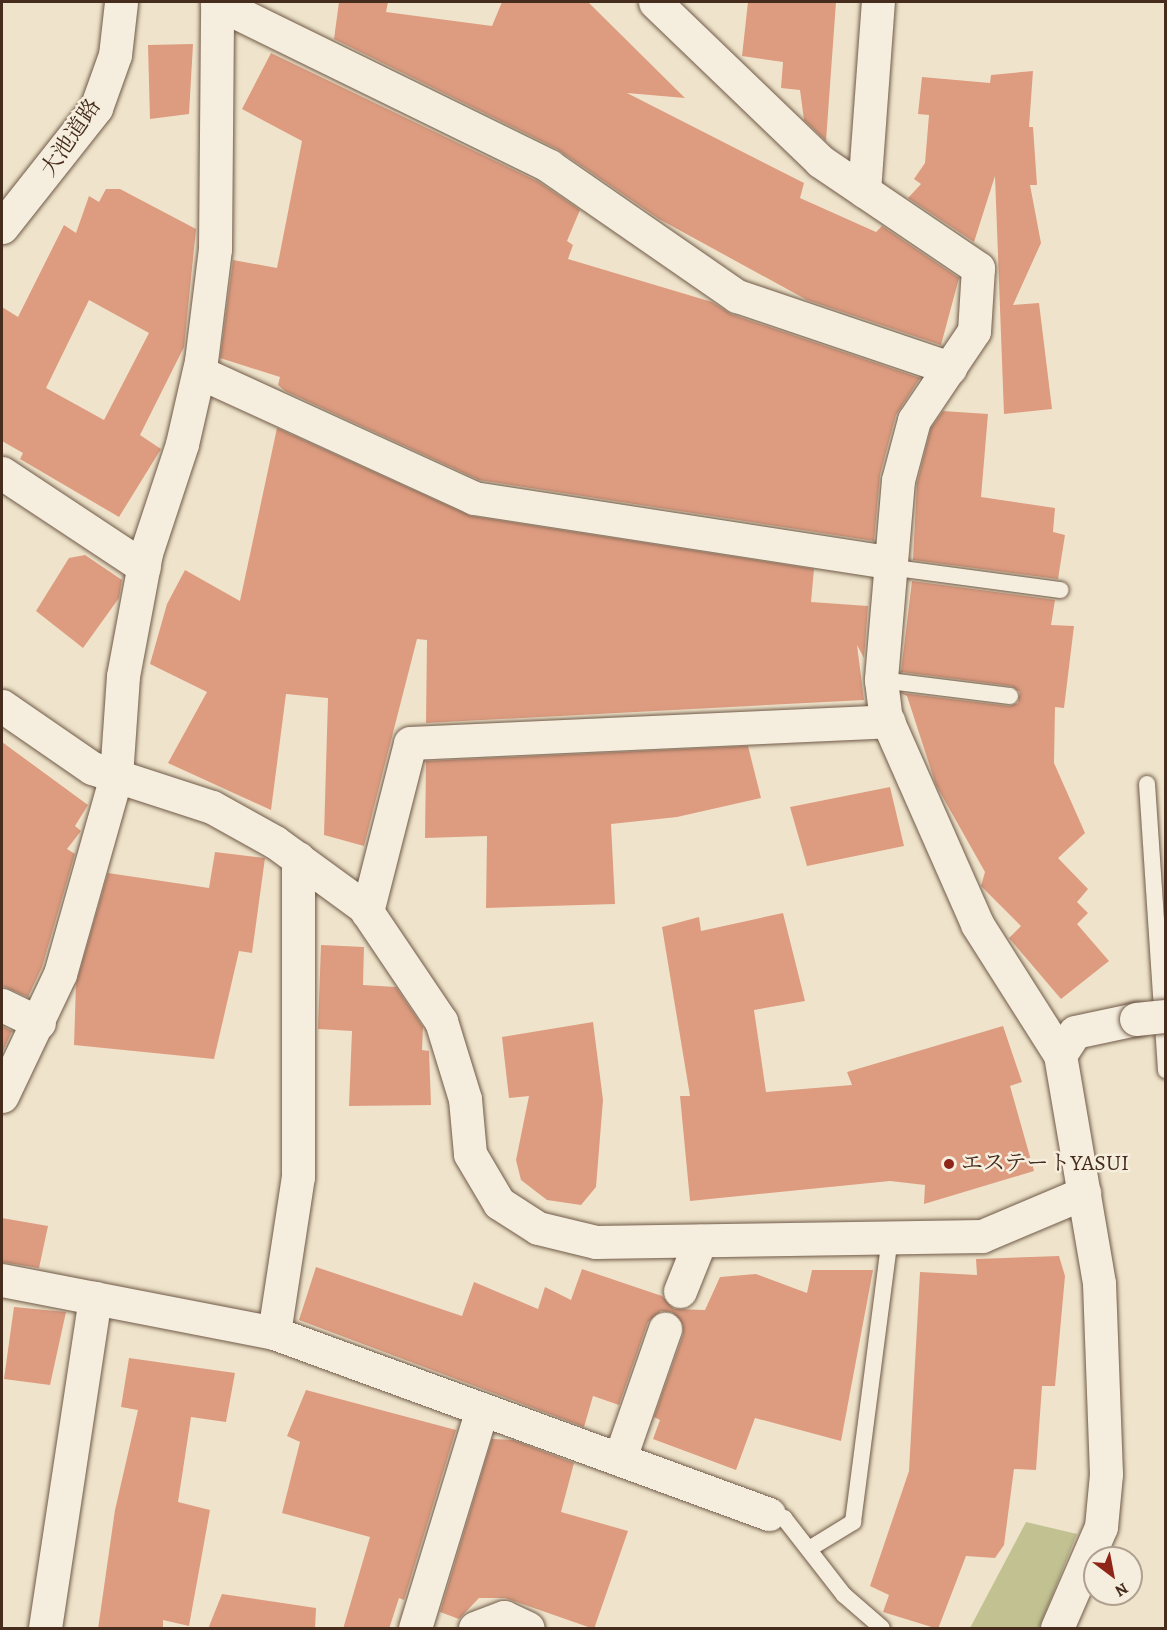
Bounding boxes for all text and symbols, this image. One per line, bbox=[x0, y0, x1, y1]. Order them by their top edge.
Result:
street label: 大池道路 bbox=[35, 94, 107, 182]
place label: エステートYASUI bbox=[961, 1151, 1129, 1177]
marker: エステートYASUI bbox=[942, 1157, 956, 1171]
north arrow bbox=[1083, 1546, 1143, 1606]
text: N bbox=[1111, 1577, 1132, 1602]

